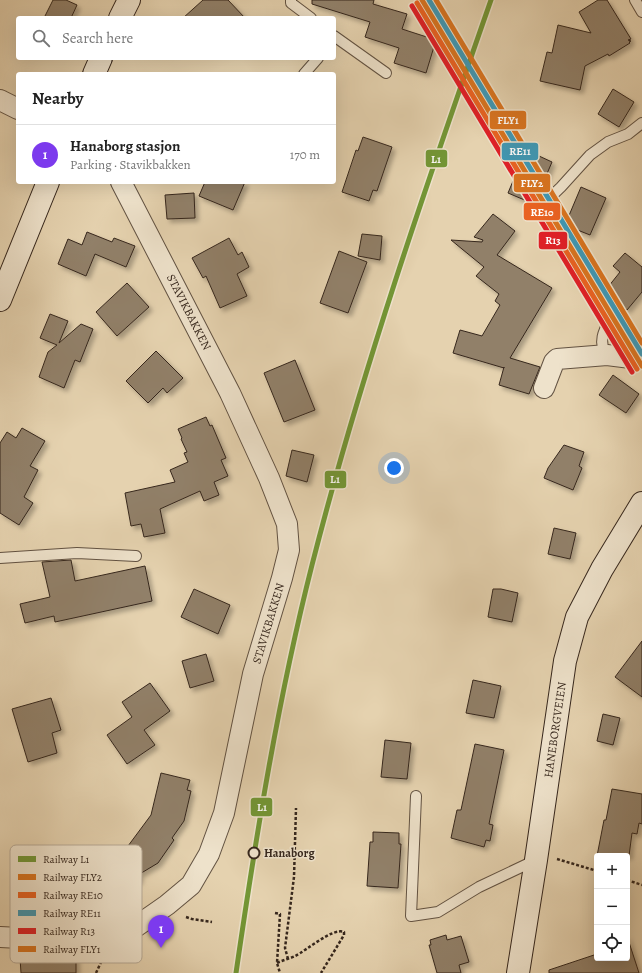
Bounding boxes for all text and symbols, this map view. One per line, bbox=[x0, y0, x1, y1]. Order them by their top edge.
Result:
search box bbox=[16, 16, 336, 60]
icon: search bbox=[30, 27, 52, 49]
text: Search here bbox=[62, 28, 133, 48]
text: Nearby bbox=[32, 87, 83, 110]
line badge: FLY1 bbox=[489, 110, 527, 130]
text: FLY1 bbox=[497, 113, 519, 128]
text: Hanaborg stasjon bbox=[70, 136, 180, 156]
line badge: RE11 bbox=[501, 142, 539, 161]
text: RE11 bbox=[509, 144, 531, 159]
text: 1 bbox=[43, 146, 47, 163]
text: 170 m bbox=[290, 146, 320, 163]
line badge: L1 bbox=[425, 149, 448, 168]
text: L1 bbox=[431, 152, 441, 167]
text: Parking · Stavikbakken bbox=[70, 156, 191, 173]
line badge: FLY2 bbox=[513, 173, 551, 193]
text: FLY2 bbox=[521, 176, 544, 191]
line badge: RE10 bbox=[523, 202, 561, 221]
text: RE10 bbox=[530, 205, 554, 220]
line badge: R13 bbox=[538, 231, 568, 250]
text: R13 bbox=[545, 233, 561, 248]
street label: STAVIKBAKKEN bbox=[163, 271, 215, 353]
your location bbox=[384, 458, 404, 478]
line badge: L1 bbox=[324, 470, 347, 489]
text: L1 bbox=[330, 472, 340, 487]
street label: STAVIKBAKKEN bbox=[249, 581, 288, 666]
street label: HANEBORGVEIEN bbox=[540, 680, 570, 779]
line badge: L1 bbox=[250, 797, 273, 817]
text: L1 bbox=[257, 800, 267, 815]
legend bbox=[10, 845, 142, 963]
place label: Hanaborg bbox=[264, 845, 315, 861]
marker: Hanaborg bbox=[247, 846, 261, 860]
text: Railway L1 bbox=[43, 852, 90, 867]
map controls bbox=[594, 853, 630, 961]
button: + bbox=[594, 853, 630, 889]
text: Railway FLY2 bbox=[43, 870, 102, 885]
text: Railway RE10 bbox=[43, 888, 103, 903]
button: − bbox=[594, 889, 630, 925]
text: Railway RE11 bbox=[43, 906, 101, 921]
pin: 1 bbox=[148, 915, 174, 948]
text: Railway R13 bbox=[43, 924, 95, 939]
button: locate bbox=[594, 925, 630, 961]
text: Railway FLY1 bbox=[43, 942, 101, 957]

